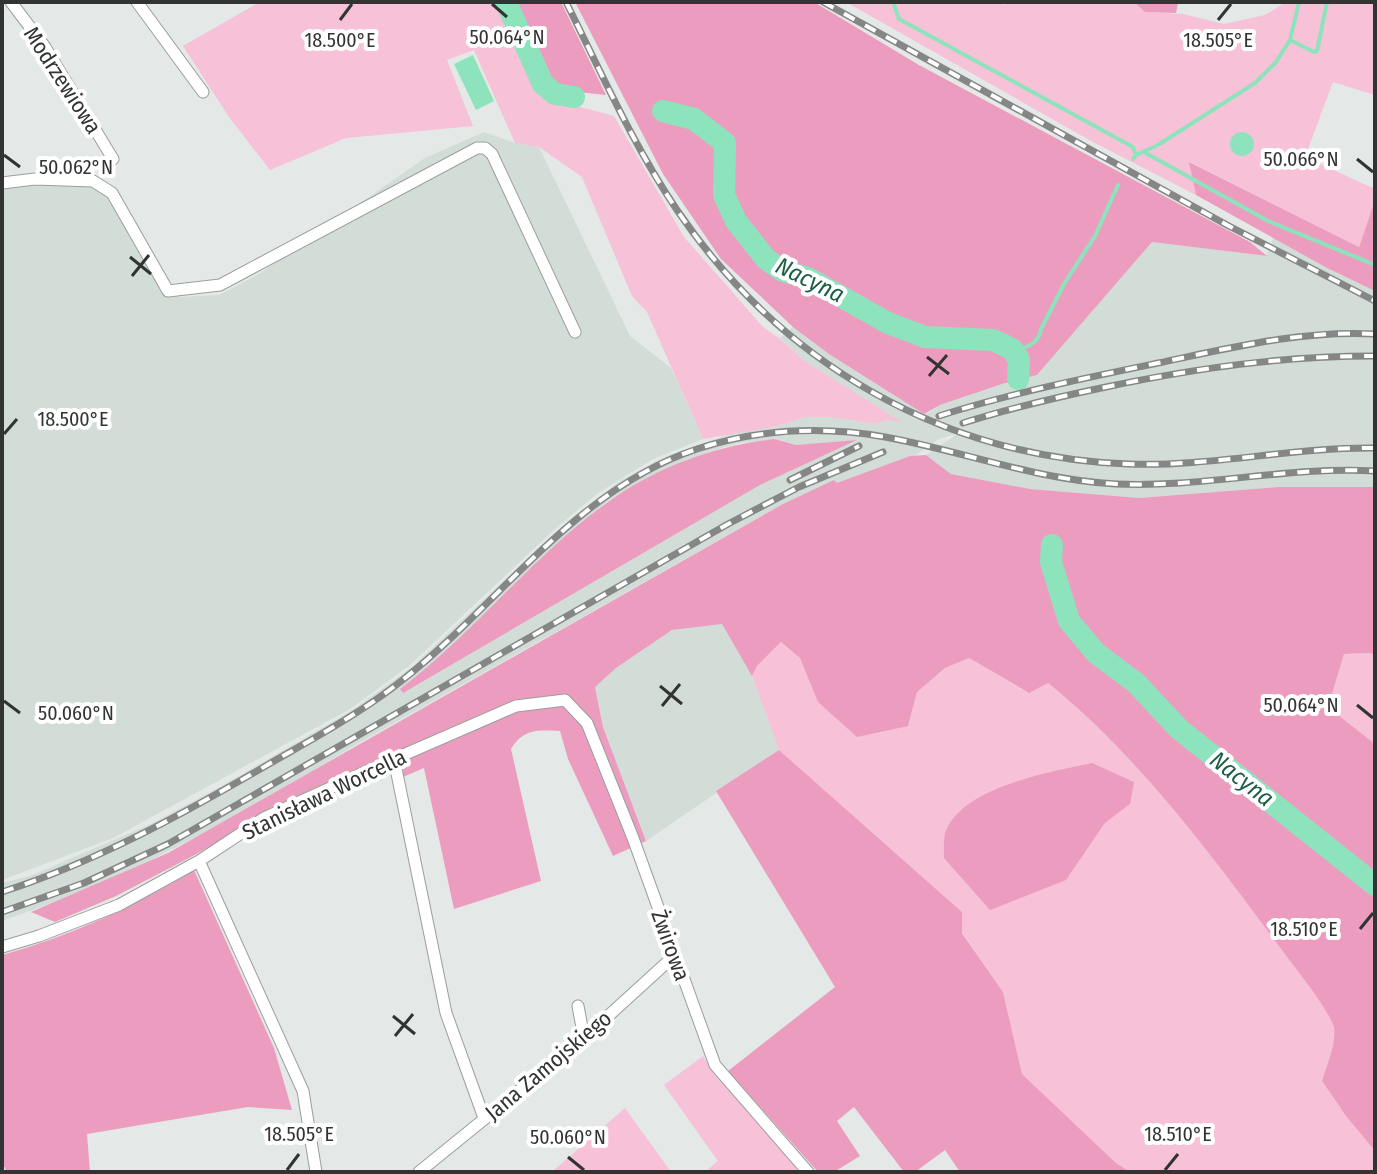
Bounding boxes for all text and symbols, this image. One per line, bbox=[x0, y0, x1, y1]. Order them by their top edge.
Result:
street label: Modrzewiowa bbox=[18, 22, 107, 139]
text: 50.064°N bbox=[469, 25, 545, 49]
text: 18.500°E bbox=[304, 28, 376, 52]
text: 18.505°E bbox=[1183, 28, 1253, 52]
text: 50.066°N bbox=[1263, 147, 1339, 171]
text: 50.062°N bbox=[39, 155, 113, 179]
water label: Nacyna bbox=[771, 251, 849, 309]
text: 18.500°E bbox=[37, 407, 109, 431]
text: 50.064°N bbox=[1263, 693, 1339, 717]
text: 50.060°N bbox=[38, 701, 114, 725]
street label: Stanisława Worcella bbox=[238, 743, 411, 846]
water label: Nacyna bbox=[1205, 746, 1279, 812]
street label: Żwirowa bbox=[645, 906, 696, 984]
text: 18.510°E bbox=[1270, 917, 1338, 941]
street label: Jana Zamojskiego bbox=[480, 1005, 617, 1126]
text: 18.505°E bbox=[264, 1122, 334, 1146]
text: 18.510°E bbox=[1144, 1122, 1212, 1146]
text: 50.060°N bbox=[530, 1125, 606, 1149]

